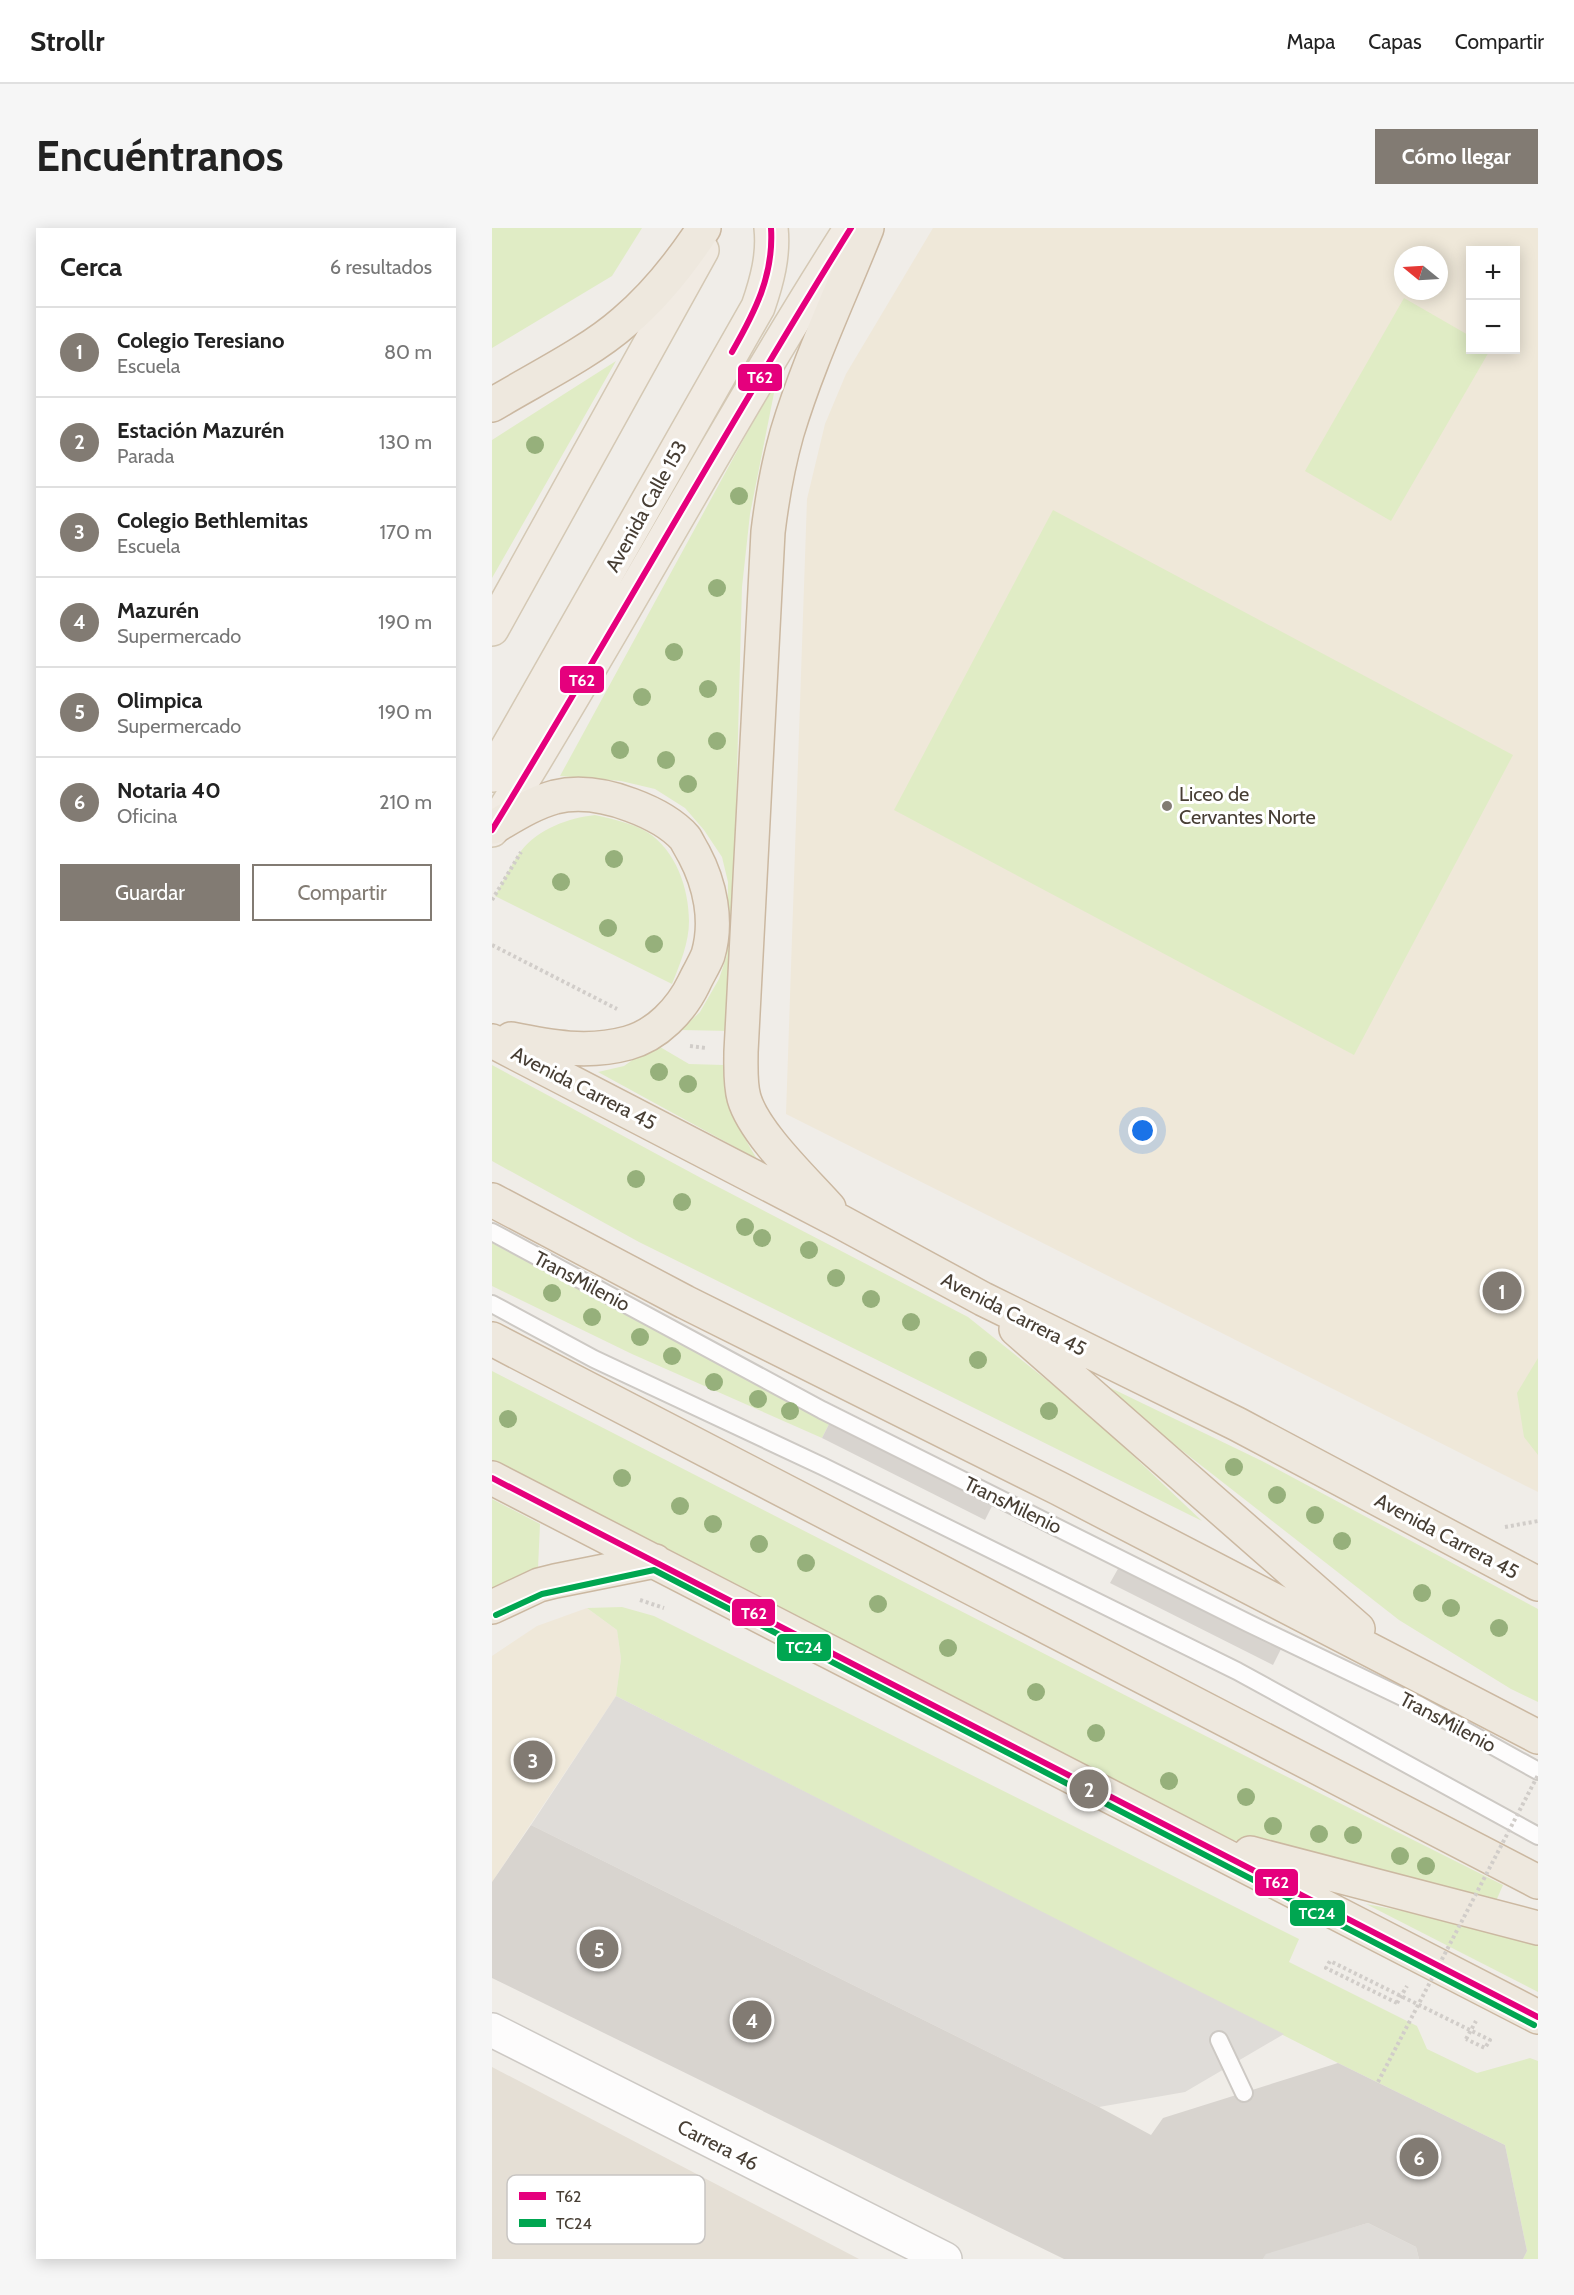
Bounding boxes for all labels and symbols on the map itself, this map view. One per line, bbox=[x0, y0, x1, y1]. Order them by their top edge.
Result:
north arrow bbox=[1394, 246, 1448, 300]
line badge: T62 bbox=[737, 363, 783, 392]
text: T62 bbox=[747, 368, 773, 387]
street label: Avenida Calle 153 bbox=[600, 436, 692, 576]
line badge: T62 bbox=[559, 665, 605, 694]
text: T62 bbox=[569, 671, 595, 690]
place label: Liceo de Cervantes Norte bbox=[1179, 782, 1316, 829]
marker: Liceo de Cervantes Norte bbox=[1160, 799, 1174, 813]
street label: Avenida Carrera 45 bbox=[508, 1041, 660, 1135]
your location bbox=[1128, 1116, 1157, 1145]
street label: TransMilenio bbox=[530, 1246, 634, 1316]
street label: Avenida Carrera 45 bbox=[938, 1267, 1090, 1361]
pin: 1 bbox=[1482, 1268, 1522, 1314]
street label: TransMilenio bbox=[960, 1471, 1066, 1539]
street label: Avenida Carrera 45 bbox=[1371, 1488, 1523, 1584]
line badge: T62 bbox=[731, 1598, 776, 1627]
text: T62 bbox=[741, 1604, 767, 1623]
line badge: TC24 bbox=[776, 1633, 832, 1662]
text: TC24 bbox=[786, 1638, 822, 1657]
street label: TransMilenio bbox=[1396, 1687, 1500, 1757]
pin: 3 bbox=[514, 1738, 552, 1783]
pin: 2 bbox=[1070, 1766, 1108, 1812]
line badge: T62 bbox=[1254, 1868, 1299, 1897]
text: T62 bbox=[1263, 1873, 1289, 1892]
line badge: TC24 bbox=[1289, 1899, 1346, 1927]
text: TC24 bbox=[1299, 1904, 1335, 1923]
pin: 5 bbox=[580, 1926, 618, 1972]
pin: 4 bbox=[732, 1998, 772, 2042]
street label: Carrera 46 bbox=[673, 2114, 763, 2176]
pin: 6 bbox=[1400, 2134, 1438, 2180]
legend bbox=[507, 2175, 705, 2244]
text: T62 bbox=[556, 2187, 581, 2206]
text: TC24 bbox=[556, 2214, 592, 2233]

